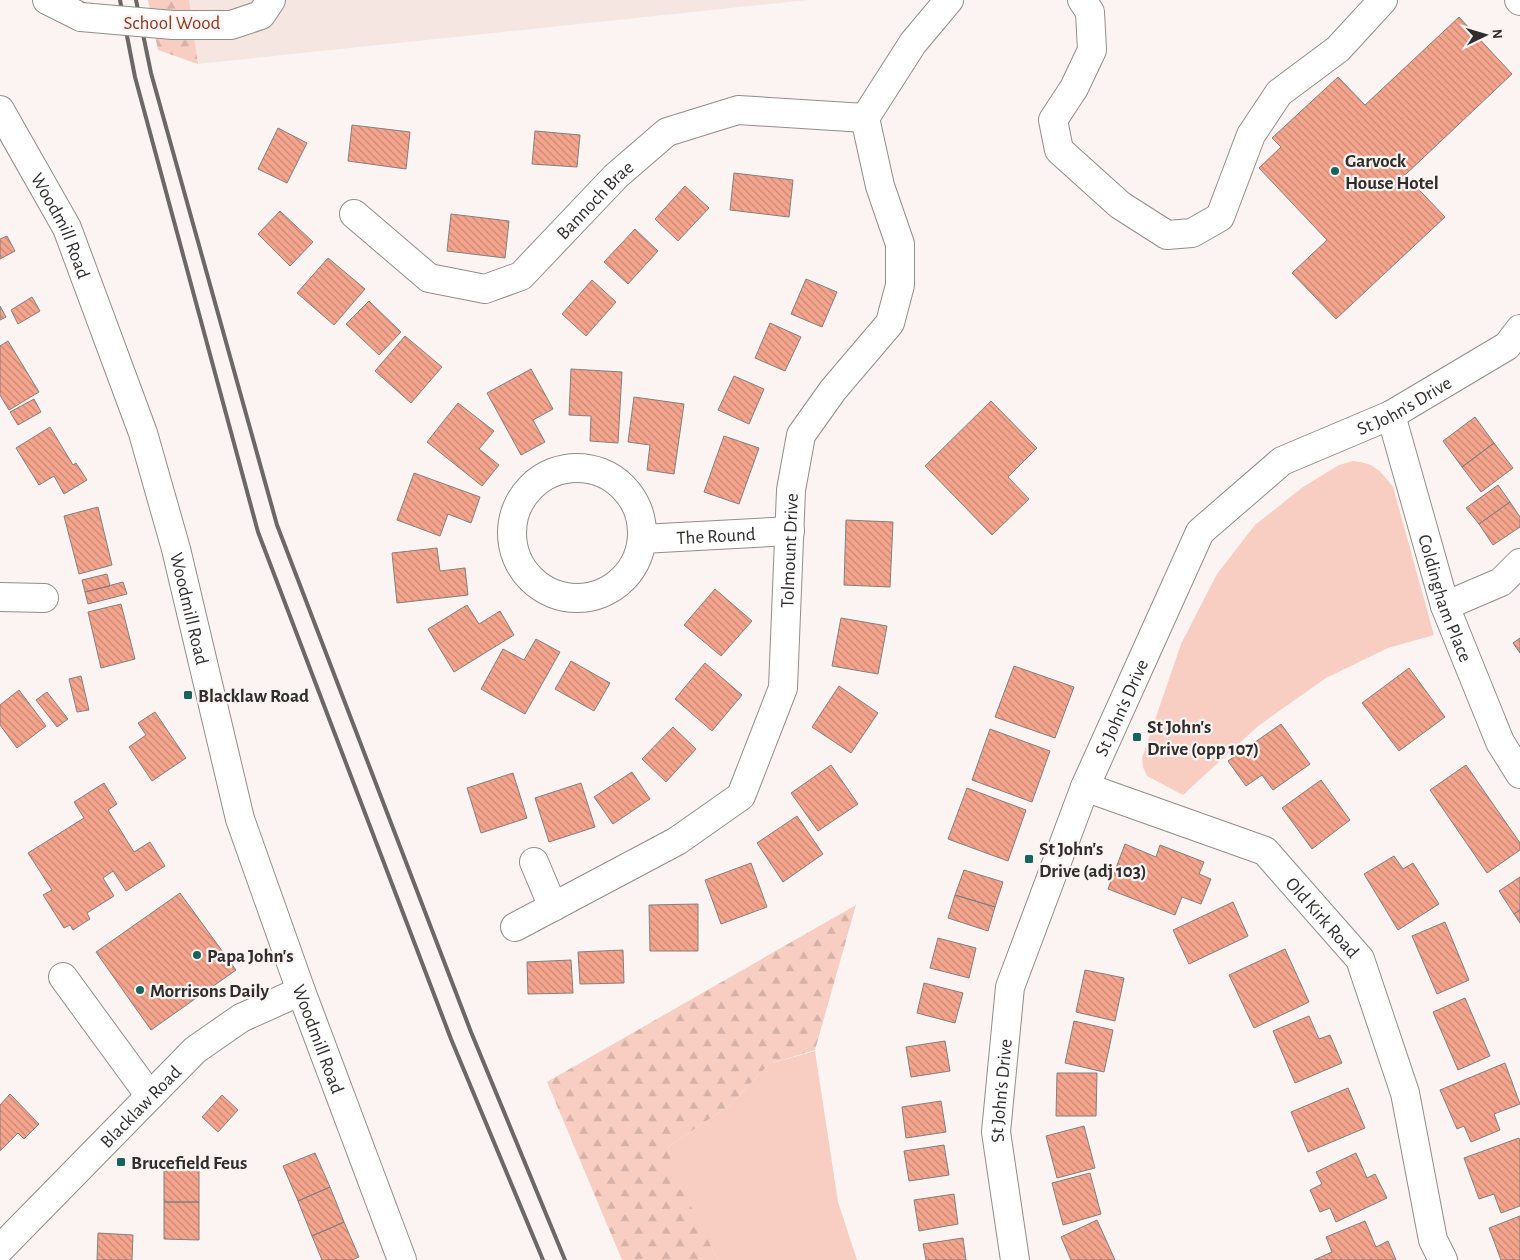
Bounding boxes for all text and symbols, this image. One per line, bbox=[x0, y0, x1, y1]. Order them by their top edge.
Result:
north arrow bbox=[1460, 10, 1510, 60]
park label: School Wood bbox=[124, 14, 221, 33]
text: N bbox=[1490, 28, 1504, 39]
place label: Garvock House Hotel bbox=[1345, 152, 1439, 193]
street label: Bannoch Brae bbox=[553, 158, 637, 243]
marker: Garvock House Hotel bbox=[1329, 165, 1341, 177]
street label: Woodmill Road bbox=[27, 170, 93, 281]
street label: St John's Drive bbox=[1354, 373, 1455, 439]
street label: Tolmount Drive bbox=[778, 493, 802, 608]
street label: The Round bbox=[676, 525, 756, 548]
street label: Coldingham Place bbox=[1414, 532, 1475, 665]
street label: Woodmill Road bbox=[166, 551, 211, 667]
street label: St John's Drive bbox=[1092, 657, 1152, 759]
place label: Blacklaw Road bbox=[198, 687, 309, 706]
marker: Blacklaw Road bbox=[182, 689, 194, 701]
place label: St John's Drive (opp 107) bbox=[1147, 718, 1259, 759]
marker: St John's Drive (opp 107) bbox=[1131, 731, 1143, 743]
place label: St John's Drive (adj 103) bbox=[1039, 840, 1147, 881]
marker: St John's Drive (adj 103) bbox=[1023, 853, 1035, 865]
street label: Old Kirk Road bbox=[1282, 874, 1362, 962]
place label: Papa John's bbox=[207, 947, 294, 966]
marker: Papa John's bbox=[191, 949, 203, 961]
place label: Morrisons Daily bbox=[150, 982, 270, 1001]
street label: Woodmill Road bbox=[288, 982, 347, 1097]
marker: Morrisons Daily bbox=[134, 984, 146, 996]
street label: St John's Drive bbox=[988, 1038, 1016, 1144]
street label: Blacklaw Road bbox=[97, 1062, 185, 1152]
place label: Brucefield Feus bbox=[131, 1154, 247, 1173]
marker: Brucefield Feus bbox=[115, 1156, 127, 1168]

